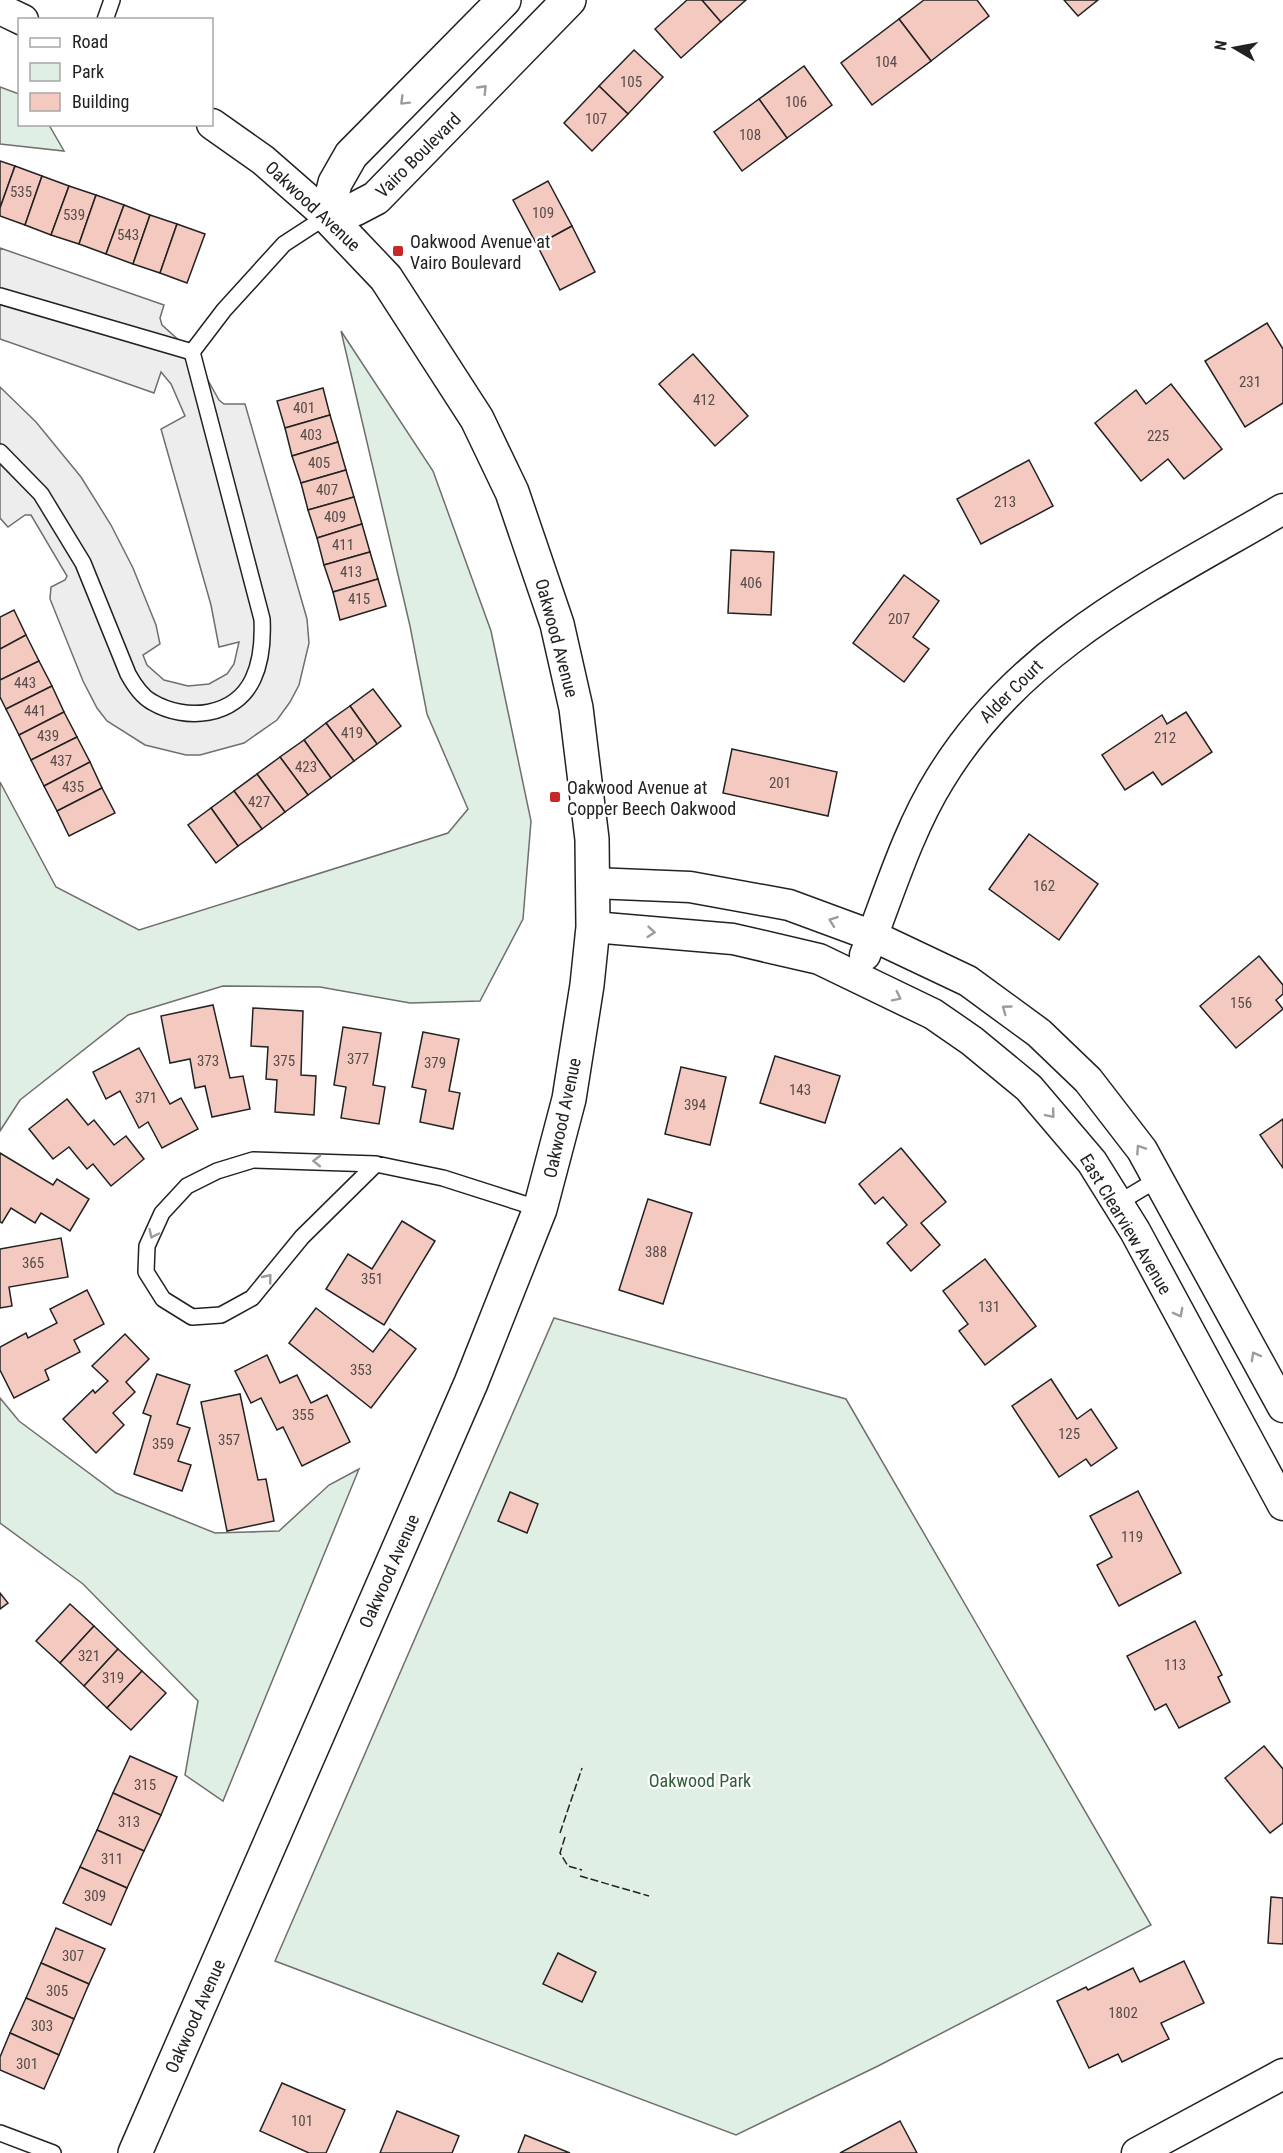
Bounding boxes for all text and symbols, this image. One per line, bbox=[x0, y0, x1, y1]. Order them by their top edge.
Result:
legend bbox=[18, 18, 213, 126]
north arrow bbox=[1205, 18, 1265, 78]
text: Road bbox=[72, 31, 108, 52]
text: N bbox=[1211, 39, 1231, 52]
house number: 104 bbox=[875, 53, 897, 71]
text: Park bbox=[72, 61, 104, 82]
house number: 105 bbox=[620, 73, 642, 91]
one-way arrow bbox=[475, 85, 486, 96]
text: Building bbox=[72, 91, 129, 112]
house number: 106 bbox=[785, 93, 807, 111]
one-way arrow bbox=[400, 94, 411, 105]
street label: Vairo Boulevard bbox=[371, 108, 465, 202]
house number: 107 bbox=[585, 110, 607, 128]
house number: 108 bbox=[739, 126, 761, 144]
street label: Oakwood Avenue bbox=[261, 157, 365, 255]
house number: 535 bbox=[10, 183, 32, 201]
house number: 109 bbox=[532, 204, 554, 222]
house number: 539 bbox=[63, 206, 85, 224]
house number: 543 bbox=[117, 226, 139, 244]
place label: Oakwood Avenue at Vairo Boulevard bbox=[410, 231, 550, 273]
marker: Oakwood Avenue at Vairo Boulevard bbox=[391, 244, 405, 258]
house number: 231 bbox=[1239, 373, 1261, 391]
house number: 412 bbox=[693, 391, 715, 409]
house number: 401 bbox=[293, 399, 315, 417]
house number: 403 bbox=[300, 426, 322, 444]
house number: 225 bbox=[1147, 427, 1169, 445]
house number: 405 bbox=[308, 454, 330, 472]
house number: 407 bbox=[316, 481, 338, 499]
house number: 213 bbox=[994, 493, 1016, 511]
house number: 409 bbox=[324, 508, 346, 526]
house number: 411 bbox=[332, 536, 354, 554]
house number: 413 bbox=[340, 563, 362, 581]
house number: 406 bbox=[740, 574, 762, 592]
street label: Oakwood Avenue bbox=[531, 576, 583, 700]
house number: 415 bbox=[348, 590, 370, 608]
house number: 207 bbox=[888, 610, 910, 628]
street label: Alder Court bbox=[975, 655, 1047, 727]
house number: 443 bbox=[14, 674, 36, 692]
house number: 441 bbox=[24, 702, 46, 720]
house number: 419 bbox=[341, 724, 363, 742]
house number: 439 bbox=[37, 727, 59, 745]
house number: 212 bbox=[1154, 729, 1176, 747]
house number: 437 bbox=[50, 752, 72, 770]
house number: 423 bbox=[295, 758, 317, 776]
house number: 201 bbox=[769, 774, 791, 792]
place label: Oakwood Avenue at Copper Beech Oakwood bbox=[567, 777, 736, 819]
house number: 435 bbox=[62, 778, 84, 796]
marker: Oakwood Avenue at Copper Beech Oakwood bbox=[548, 790, 562, 804]
house number: 427 bbox=[248, 793, 270, 811]
house number: 162 bbox=[1033, 877, 1055, 895]
one-way arrow bbox=[828, 916, 839, 929]
one-way arrow bbox=[646, 925, 655, 938]
one-way arrow bbox=[891, 990, 902, 1002]
house number: 156 bbox=[1230, 994, 1252, 1012]
one-way arrow bbox=[1002, 1005, 1013, 1016]
house number: 377 bbox=[347, 1050, 369, 1068]
house number: 373 bbox=[197, 1052, 219, 1070]
house number: 375 bbox=[273, 1052, 295, 1070]
house number: 379 bbox=[424, 1054, 446, 1072]
street label: Oakwood Avenue bbox=[539, 1056, 585, 1180]
house number: 143 bbox=[789, 1081, 811, 1099]
house number: 371 bbox=[135, 1089, 157, 1107]
house number: 394 bbox=[684, 1096, 706, 1114]
one-way arrow bbox=[1044, 1107, 1055, 1118]
one-way arrow bbox=[1137, 1144, 1148, 1155]
street label: East Clearview Avenue bbox=[1076, 1150, 1176, 1298]
one-way arrow bbox=[313, 1155, 322, 1167]
one-way arrow bbox=[148, 1228, 160, 1239]
house number: 388 bbox=[645, 1243, 667, 1261]
house number: 365 bbox=[22, 1254, 44, 1272]
house number: 351 bbox=[361, 1270, 383, 1288]
one-way arrow bbox=[261, 1274, 272, 1285]
house number: 131 bbox=[978, 1298, 1000, 1316]
one-way arrow bbox=[1172, 1307, 1183, 1317]
one-way arrow bbox=[1251, 1352, 1262, 1362]
house number: 353 bbox=[350, 1361, 372, 1379]
house number: 355 bbox=[292, 1406, 314, 1424]
house number: 125 bbox=[1058, 1425, 1080, 1443]
house number: 357 bbox=[218, 1431, 240, 1449]
house number: 359 bbox=[152, 1435, 174, 1453]
street label: Oakwood Avenue bbox=[355, 1511, 423, 1631]
house number: 119 bbox=[1121, 1528, 1143, 1546]
house number: 321 bbox=[78, 1647, 100, 1665]
house number: 113 bbox=[1164, 1656, 1186, 1674]
house number: 319 bbox=[102, 1669, 124, 1687]
park label: Oakwood Park bbox=[649, 1770, 751, 1791]
house number: 315 bbox=[134, 1776, 156, 1794]
house number: 313 bbox=[118, 1813, 140, 1831]
house number: 311 bbox=[101, 1850, 123, 1868]
house number: 309 bbox=[84, 1887, 106, 1905]
house number: 307 bbox=[62, 1947, 84, 1965]
street label: Oakwood Avenue bbox=[161, 1956, 229, 2076]
house number: 305 bbox=[46, 1982, 68, 2000]
house number: 1802 bbox=[1108, 2004, 1138, 2022]
house number: 303 bbox=[31, 2017, 53, 2035]
house number: 301 bbox=[16, 2055, 38, 2073]
house number: 101 bbox=[291, 2112, 313, 2130]

